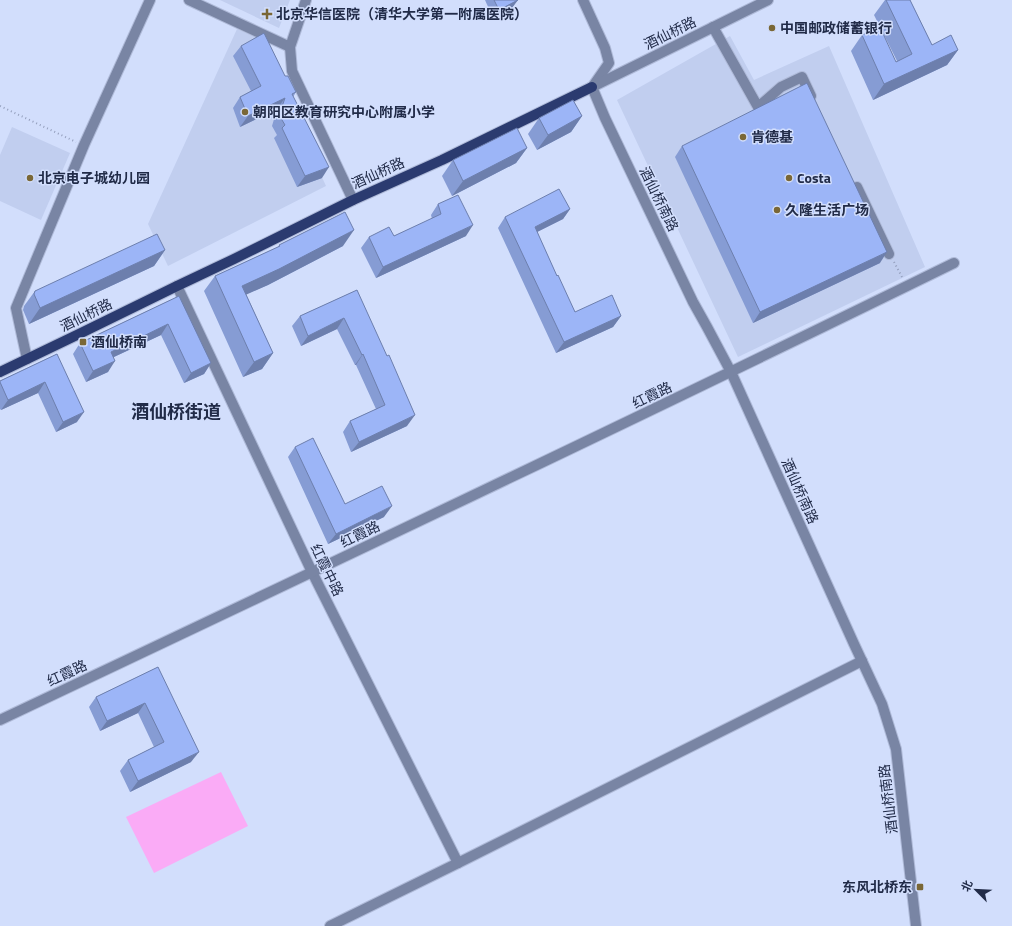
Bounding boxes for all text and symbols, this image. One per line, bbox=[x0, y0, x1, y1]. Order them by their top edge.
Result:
place label: 北京华信医院（清华大学第一附属医院） bbox=[276, 3, 528, 24]
marker: 北京华信医院（清华大学第一附属医院） bbox=[261, 8, 273, 20]
street label: 酒仙桥路 bbox=[640, 11, 700, 54]
place label: 中国邮政储蓄银行 bbox=[780, 17, 892, 38]
marker: 中国邮政储蓄银行 bbox=[767, 23, 777, 33]
place label: 朝阳区教育研究中心附属小学 bbox=[253, 101, 435, 122]
marker: 朝阳区教育研究中心附属小学 bbox=[240, 107, 250, 117]
place label: 肯德基 bbox=[751, 126, 793, 147]
marker: 肯德基 bbox=[738, 132, 748, 142]
street label: 酒仙桥路 bbox=[348, 152, 408, 194]
street label: 酒仙桥南路 bbox=[635, 163, 684, 235]
place label: 北京电子城幼儿园 bbox=[38, 167, 150, 188]
place label: Costa bbox=[797, 167, 831, 188]
marker: 北京电子城幼儿园 bbox=[25, 173, 35, 183]
marker: Costa bbox=[784, 173, 794, 183]
place label: 久隆生活广场 bbox=[785, 199, 869, 220]
marker: 久隆生活广场 bbox=[772, 205, 782, 215]
street label: 酒仙桥路 bbox=[56, 293, 116, 336]
place label: 酒仙桥南 bbox=[91, 331, 147, 352]
marker: 酒仙桥南 bbox=[78, 337, 88, 347]
street label: 红霞路 bbox=[628, 376, 675, 413]
district label: 酒仙桥街道 bbox=[131, 398, 221, 425]
street label: 酒仙桥南路 bbox=[777, 455, 824, 527]
street label: 红霞路 bbox=[336, 515, 383, 552]
street label: 红霞中路 bbox=[306, 540, 349, 600]
street label: 红霞路 bbox=[43, 654, 90, 691]
street label: 酒仙桥南路 bbox=[873, 763, 902, 835]
north arrow bbox=[956, 870, 996, 910]
place label: 东风北桥东 bbox=[842, 876, 912, 897]
text: 北 bbox=[957, 878, 976, 894]
marker: 东风北桥东 bbox=[915, 882, 925, 892]

